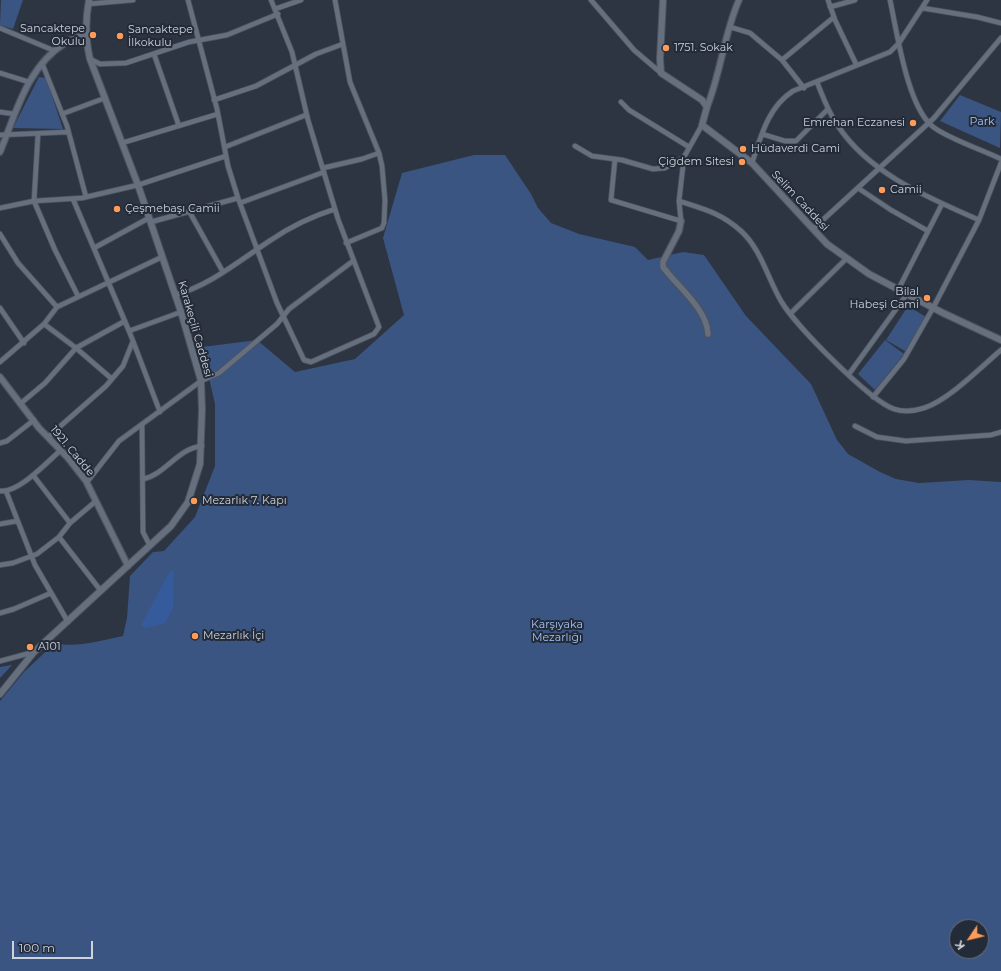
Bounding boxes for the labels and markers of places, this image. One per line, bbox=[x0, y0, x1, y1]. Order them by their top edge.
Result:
place label: Sancaktepe Okulu bbox=[20, 22, 85, 48]
place label: Sancaktepe İlkokulu bbox=[128, 23, 193, 49]
marker: Sancaktepe Okulu bbox=[88, 30, 98, 40]
marker: Sancaktepe İlkokulu bbox=[115, 31, 125, 41]
place label: 1751. Sokak bbox=[674, 41, 733, 55]
marker: 1751. Sokak bbox=[661, 43, 671, 53]
place label: Emrehan Eczanesi bbox=[803, 116, 905, 130]
marker: Emrehan Eczanesi bbox=[908, 118, 918, 128]
place label: Hüdaverdi Cami bbox=[751, 142, 840, 156]
marker: Hüdaverdi Cami bbox=[738, 144, 748, 154]
place label: Çiğdem Sitesi bbox=[658, 155, 734, 169]
marker: Çiğdem Sitesi bbox=[737, 157, 747, 167]
place label: Camii bbox=[890, 183, 922, 197]
marker: Camii bbox=[877, 185, 887, 195]
place label: Çeşmebaşı Camii bbox=[125, 202, 220, 216]
marker: Çeşmebaşı Camii bbox=[112, 204, 122, 214]
place label: Bilal Habeşi Cami bbox=[849, 285, 919, 311]
marker: Bilal Habeşi Cami bbox=[922, 293, 932, 303]
place label: Mezarlık 7. Kapı bbox=[202, 494, 287, 508]
marker: Mezarlık 7. Kapı bbox=[189, 496, 199, 506]
place label: Mezarlık İçi bbox=[203, 629, 264, 643]
marker: Mezarlık İçi bbox=[190, 631, 200, 641]
place label: A101 bbox=[38, 640, 61, 654]
marker: A101 bbox=[25, 642, 35, 652]

